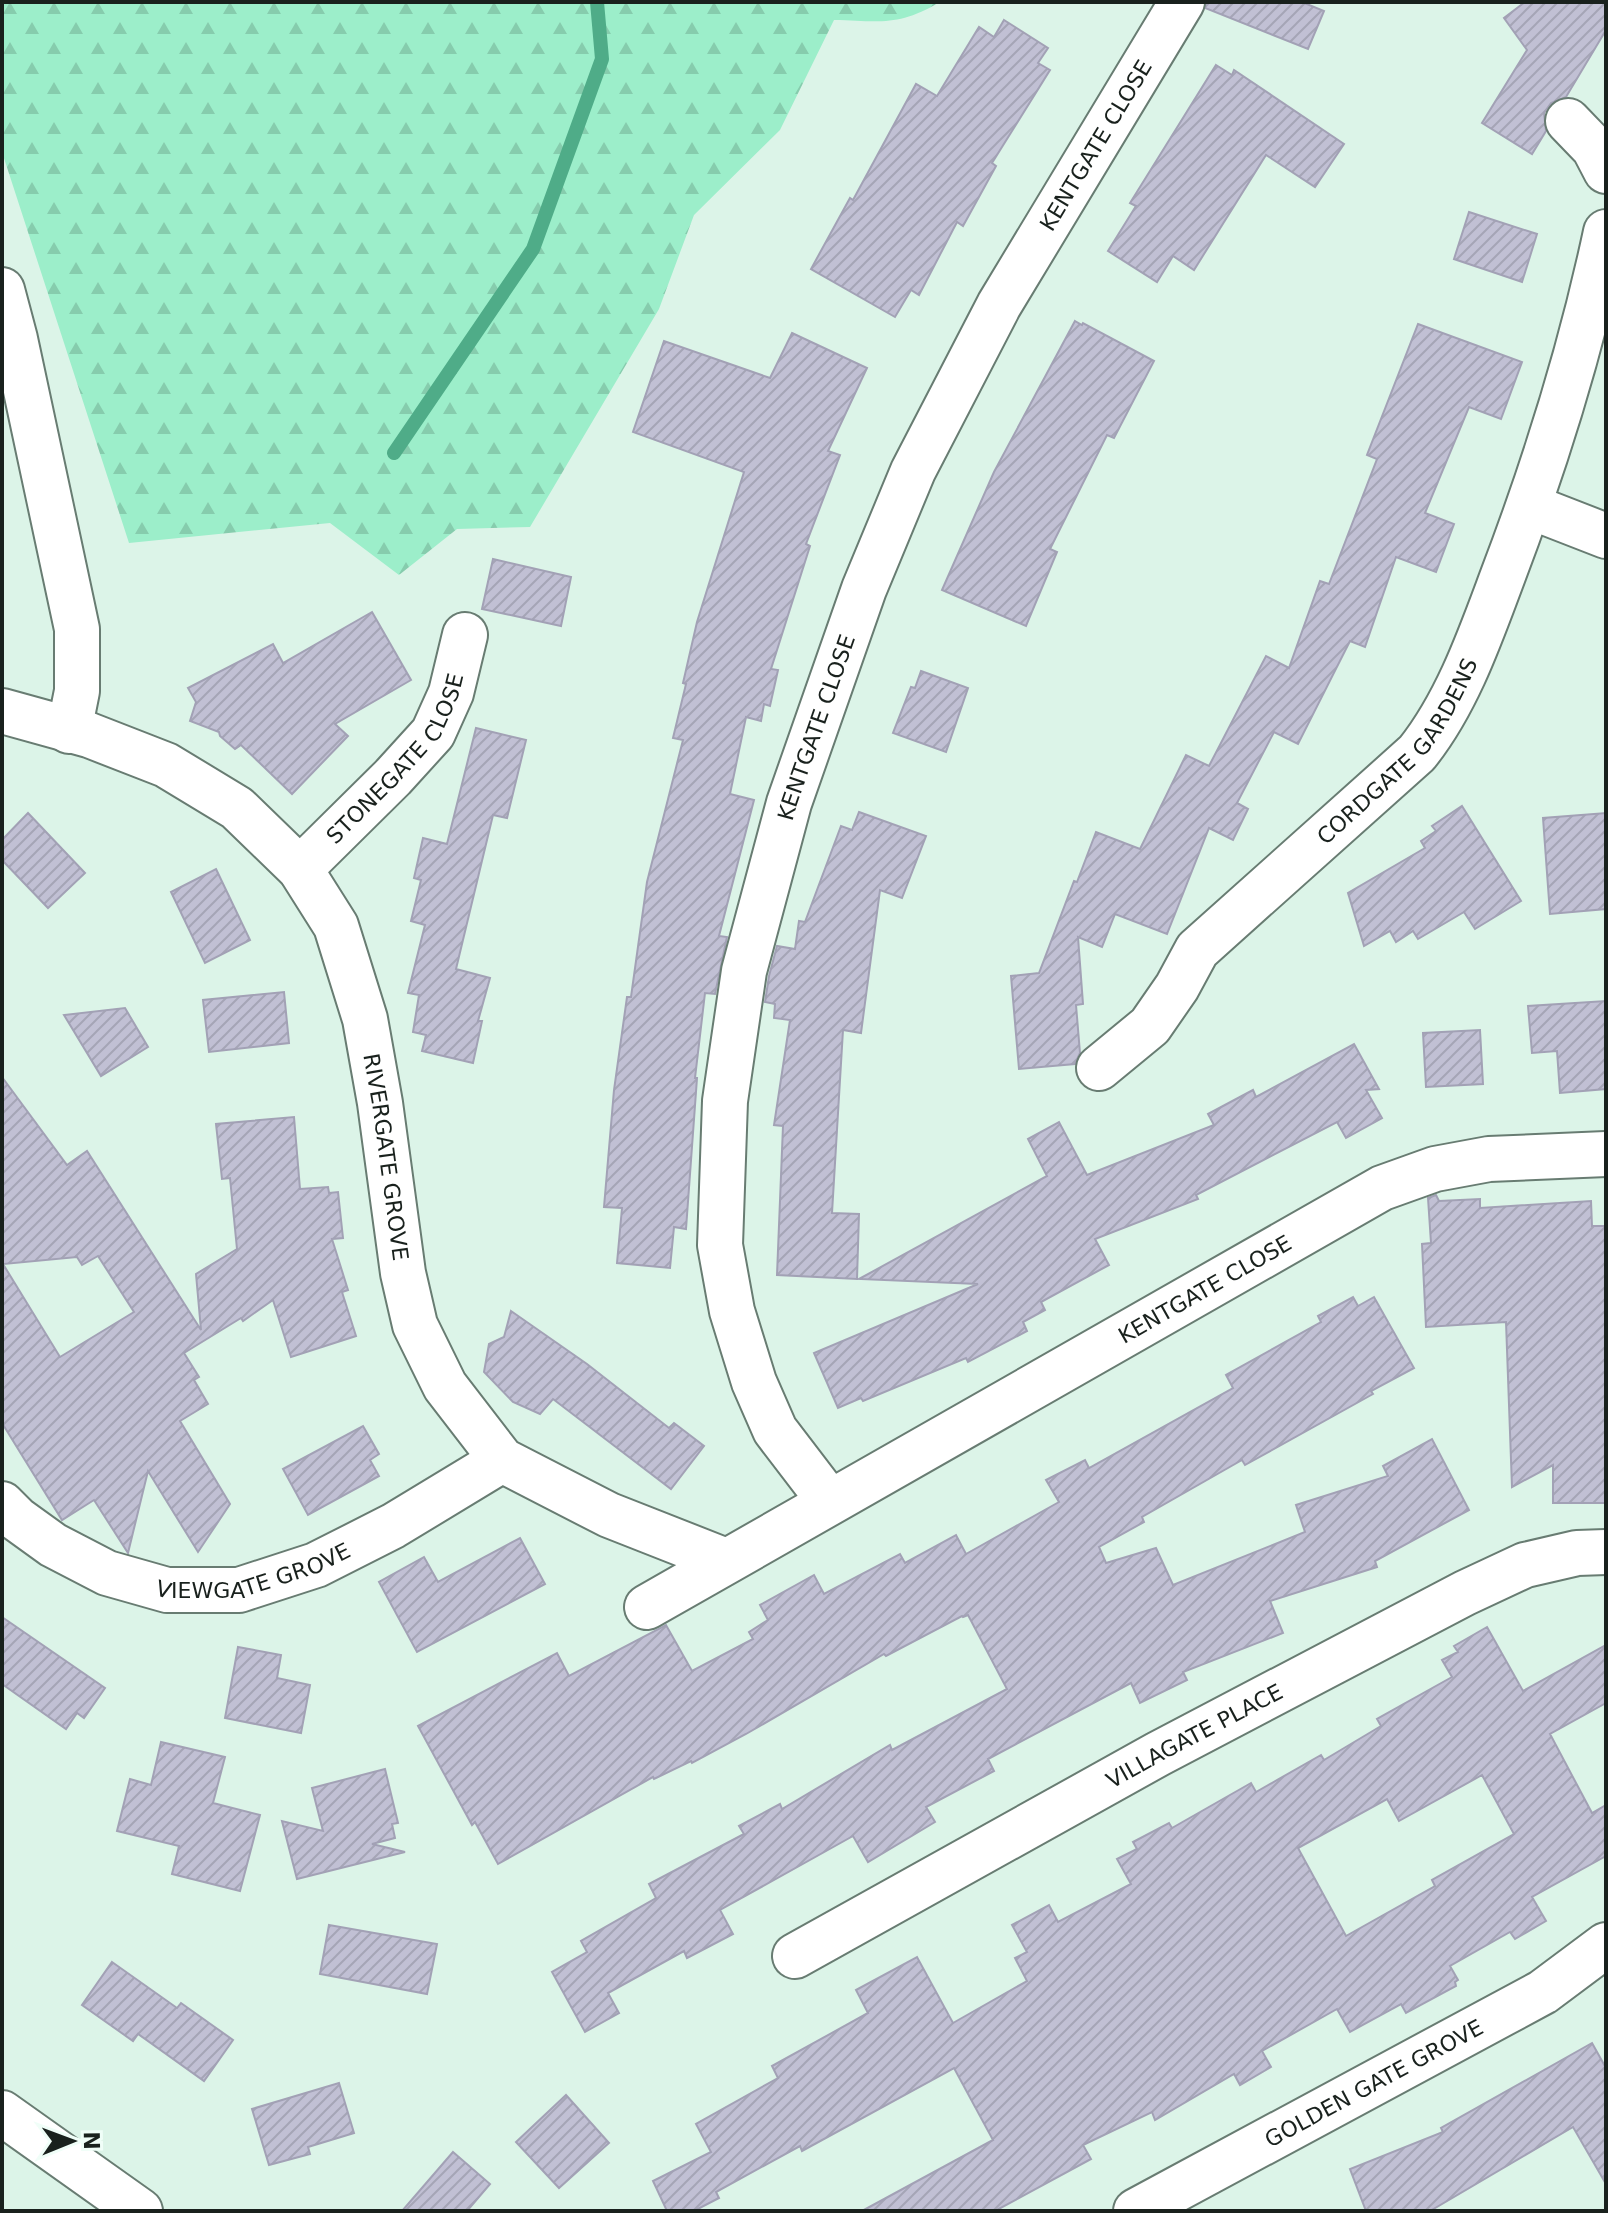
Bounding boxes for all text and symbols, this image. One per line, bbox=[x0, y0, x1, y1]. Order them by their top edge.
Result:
street label: KENTGATE CLOSE bbox=[1034, 55, 1157, 235]
street label: KENTGATE CLOSE bbox=[772, 631, 860, 823]
street label: CORDGATE GARDENS bbox=[1312, 654, 1482, 849]
street label: STONEGATE CLOSE bbox=[321, 671, 468, 848]
street label: RIVERGATE GROVE bbox=[359, 1051, 414, 1262]
street label: KENTGATE CLOSE bbox=[1114, 1230, 1296, 1348]
street label: VIEWGATE GROVE bbox=[153, 1537, 354, 1603]
street label: VILLAGATE PLACE bbox=[1102, 1679, 1287, 1793]
street label: GOLDEN GATE GROVE bbox=[1260, 2014, 1487, 2152]
north arrow bbox=[32, 2101, 112, 2181]
text: N bbox=[79, 2131, 104, 2150]

